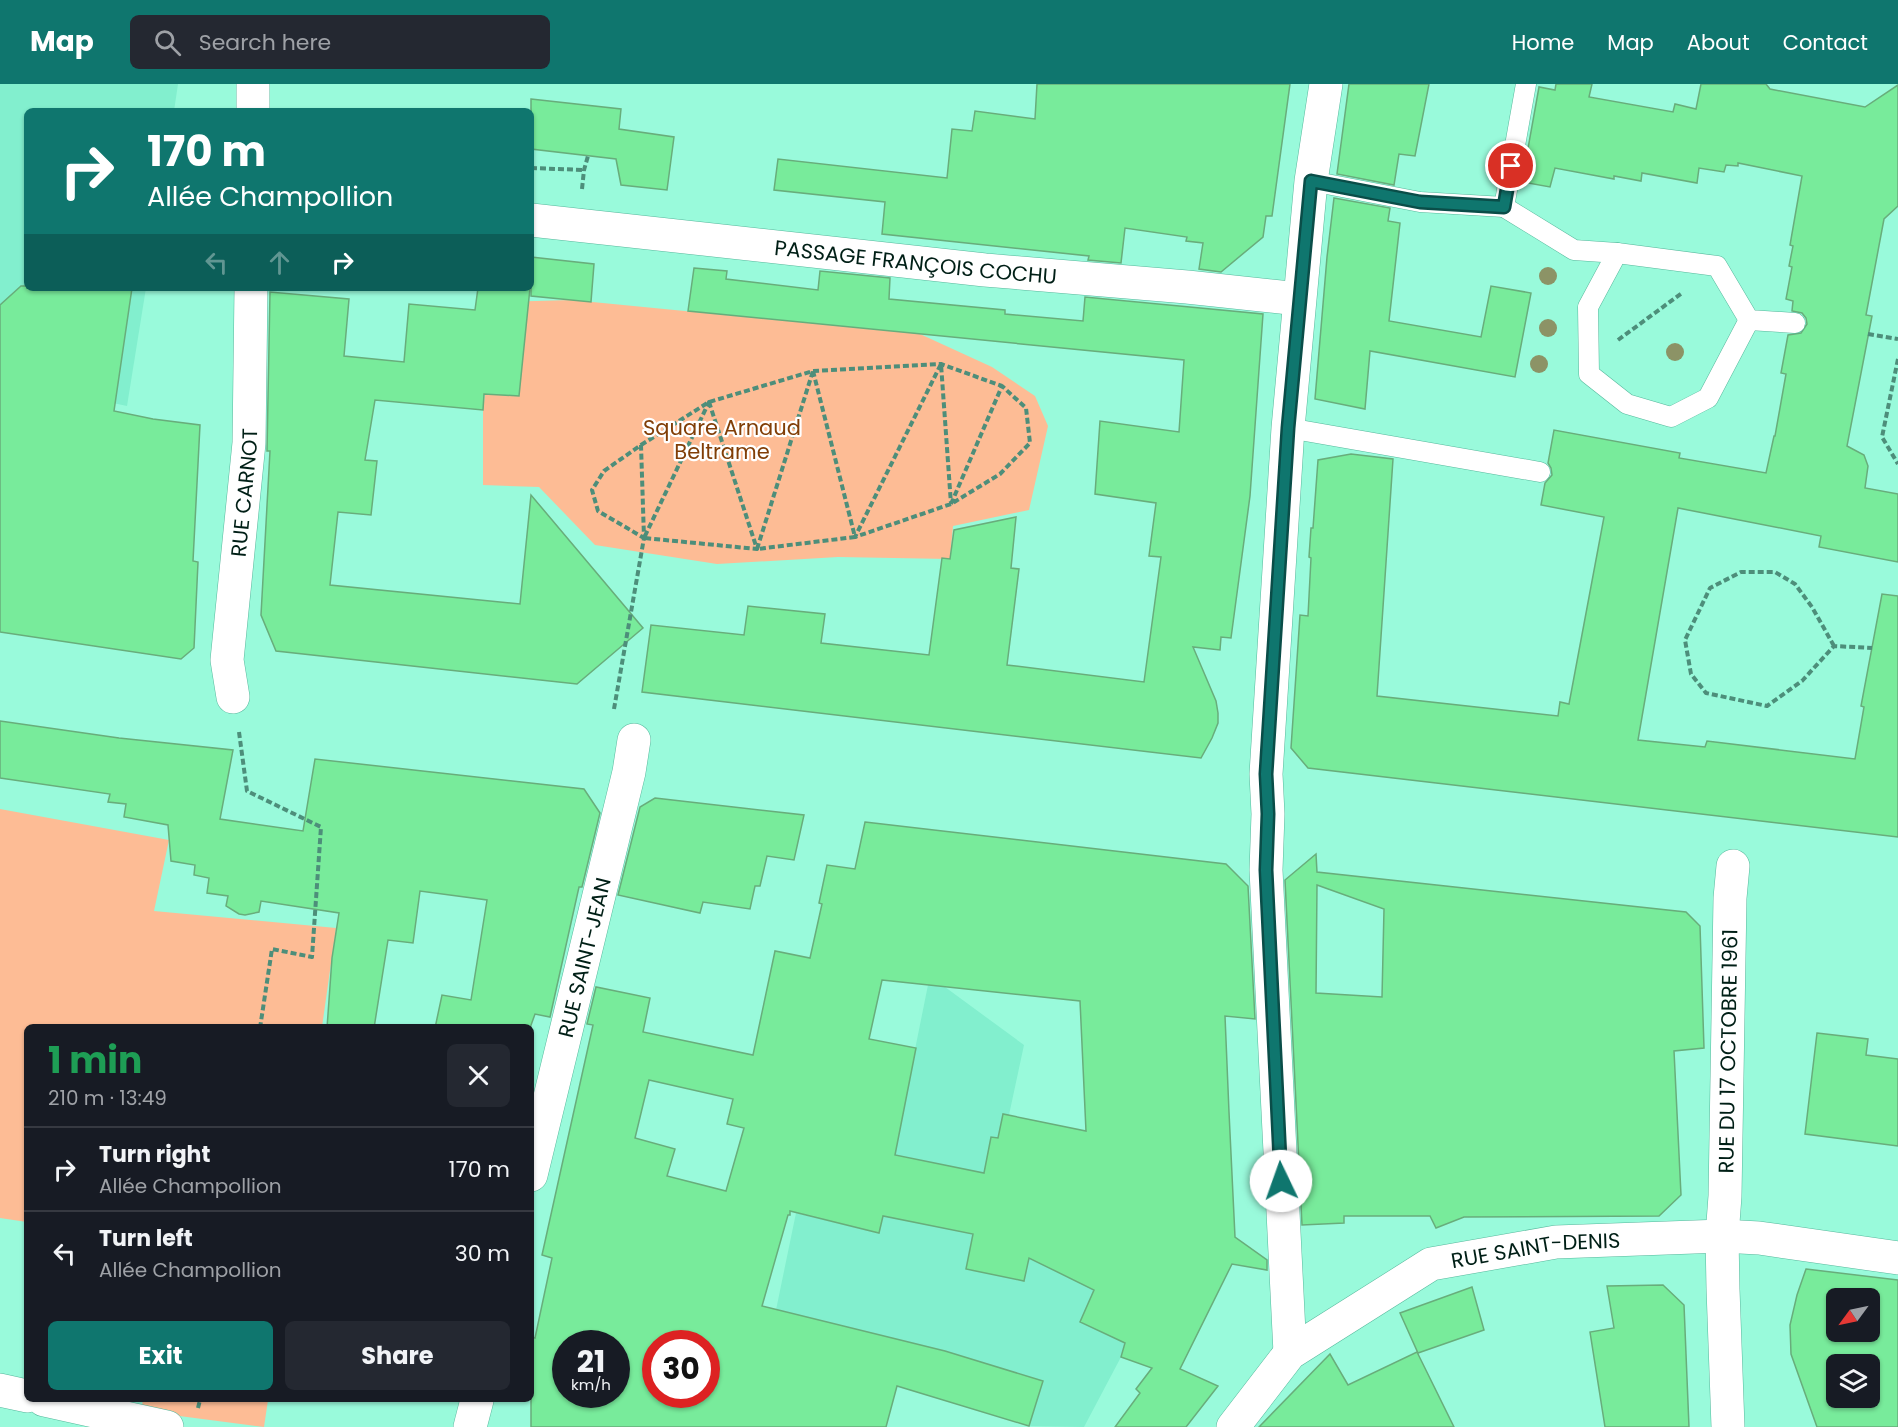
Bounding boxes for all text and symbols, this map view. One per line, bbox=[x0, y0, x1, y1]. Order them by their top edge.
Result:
search box bbox=[130, 15, 550, 69]
text: Map bbox=[30, 22, 94, 61]
icon: search bbox=[151, 26, 184, 59]
text: Search here bbox=[199, 27, 331, 58]
text: Home bbox=[1512, 28, 1574, 57]
text: Map bbox=[1607, 28, 1654, 57]
text: About bbox=[1687, 28, 1750, 57]
text: Contact bbox=[1783, 28, 1868, 57]
text: 170 m bbox=[147, 122, 266, 181]
icon: right bbox=[48, 132, 126, 210]
pin bbox=[1485, 140, 1536, 191]
icon: arrive bbox=[1494, 149, 1527, 182]
text: Allée Champollion bbox=[147, 178, 393, 215]
street label: PASSAGE FRANÇOIS COCHU bbox=[773, 232, 1058, 290]
icon: left bbox=[200, 246, 233, 279]
icon: ahead bbox=[263, 246, 296, 279]
icon: right bbox=[326, 246, 359, 279]
park label: Square Arnaud Beltrame bbox=[643, 413, 801, 466]
street label: RUE CARNOT bbox=[223, 428, 264, 558]
street label: RUE SAINT-JEAN bbox=[551, 874, 617, 1040]
street label: RUE DU 17 OCTOBRE 1961 bbox=[1711, 929, 1744, 1174]
text: 1 min bbox=[48, 1035, 142, 1086]
button: close bbox=[447, 1044, 510, 1107]
text: 210 m · 13:49 bbox=[48, 1084, 167, 1112]
text: Turn right bbox=[99, 1139, 210, 1170]
position arrow bbox=[1249, 1149, 1313, 1213]
icon: right bbox=[48, 1153, 81, 1186]
text: 170 m bbox=[449, 1154, 510, 1185]
text: Allée Champollion bbox=[99, 1172, 282, 1200]
text: Turn left bbox=[99, 1223, 193, 1254]
street label: RUE SAINT-DENIS bbox=[1449, 1225, 1621, 1275]
icon: left bbox=[48, 1237, 81, 1270]
text: 30 m bbox=[455, 1238, 510, 1269]
text: Allée Champollion bbox=[99, 1256, 282, 1284]
north arrow bbox=[1826, 1288, 1880, 1342]
map controls bbox=[1826, 1288, 1880, 1408]
button: Exit bbox=[48, 1321, 273, 1390]
button: Share bbox=[285, 1321, 510, 1390]
speed limit sign: 30 bbox=[642, 1330, 720, 1408]
text: 21 bbox=[577, 1340, 605, 1383]
button: layers bbox=[1826, 1354, 1880, 1408]
text: km/h bbox=[571, 1374, 611, 1395]

